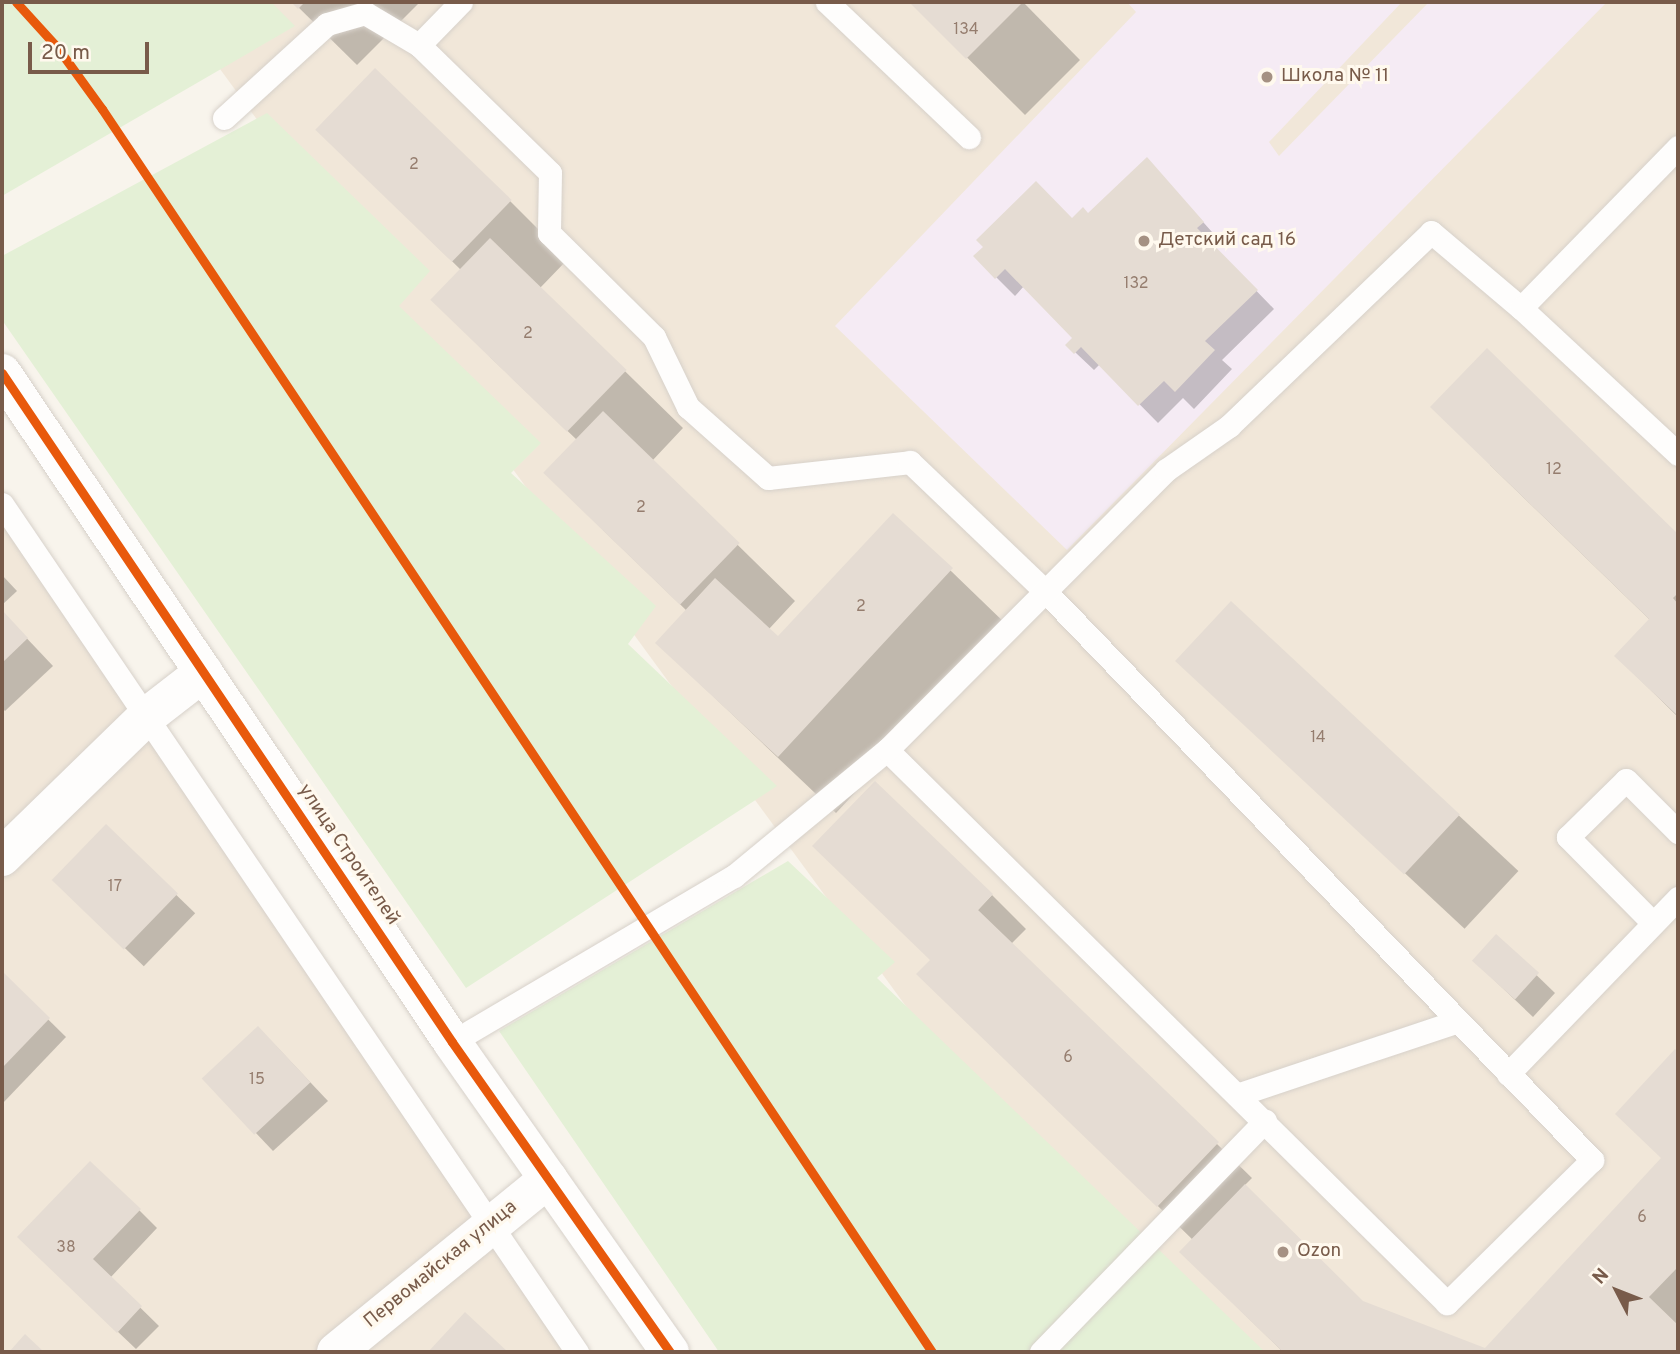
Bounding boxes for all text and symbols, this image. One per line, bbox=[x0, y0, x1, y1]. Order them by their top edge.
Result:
house number: 134 bbox=[953, 20, 979, 40]
scale bar bbox=[32, 28, 152, 72]
text: 20 m bbox=[41, 40, 90, 67]
place label: Школа № 11 bbox=[1281, 66, 1389, 88]
marker: Школа № 11 bbox=[1259, 69, 1275, 85]
house number: 2 bbox=[409, 155, 419, 175]
place label: Детский сад 16 bbox=[1158, 230, 1296, 252]
marker: Детский сад 16 bbox=[1136, 233, 1152, 249]
house number: 132 bbox=[1123, 274, 1149, 294]
house number: 2 bbox=[523, 324, 533, 344]
house number: 12 bbox=[1546, 460, 1562, 480]
house number: 2 bbox=[636, 498, 646, 518]
house number: 2 bbox=[856, 597, 866, 617]
house number: 14 bbox=[1310, 728, 1326, 748]
street label: улица Строителей bbox=[292, 780, 404, 930]
house number: 17 bbox=[108, 877, 122, 897]
house number: 6 bbox=[1063, 1048, 1073, 1068]
house number: 15 bbox=[249, 1070, 265, 1090]
street label: Первомайская улица bbox=[360, 1196, 522, 1334]
house number: 6 bbox=[1637, 1208, 1647, 1228]
house number: 38 bbox=[56, 1238, 76, 1258]
place label: Ozon bbox=[1297, 1241, 1341, 1263]
marker: Ozon bbox=[1275, 1244, 1291, 1260]
north arrow bbox=[1582, 1256, 1652, 1326]
text: N bbox=[1588, 1264, 1615, 1290]

